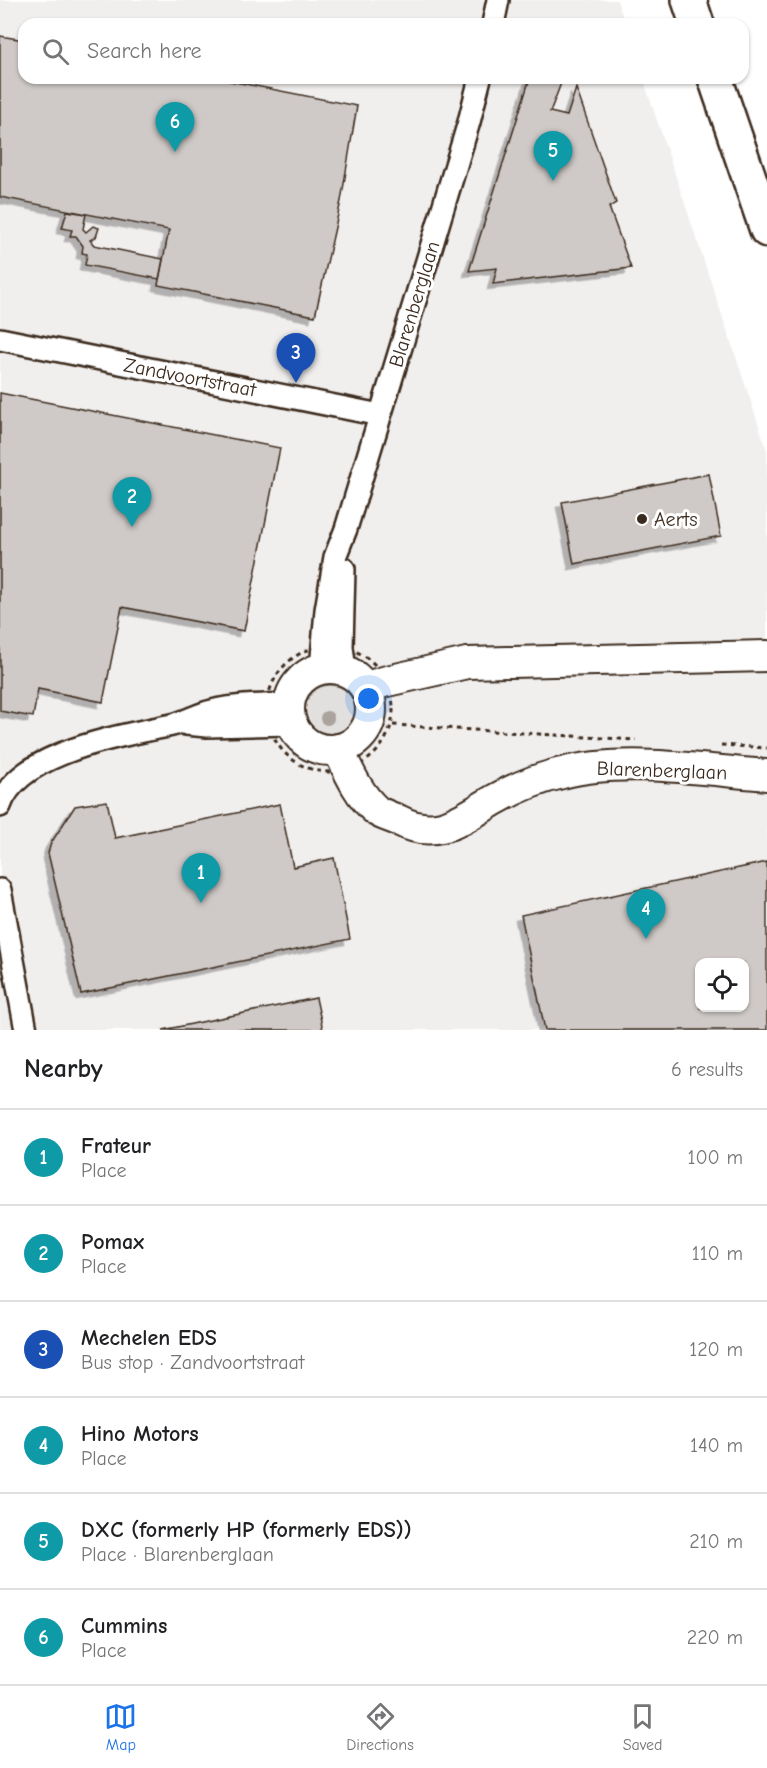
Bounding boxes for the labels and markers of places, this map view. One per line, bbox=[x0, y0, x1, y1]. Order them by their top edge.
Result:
pin: 6 bbox=[156, 102, 195, 152]
pin: 5 bbox=[534, 132, 572, 181]
pin: 3 bbox=[276, 334, 316, 383]
pin: 2 bbox=[112, 478, 152, 527]
place label: Aerts bbox=[654, 508, 698, 531]
marker: Aerts bbox=[635, 512, 649, 526]
pin: 1 bbox=[182, 854, 220, 903]
pin: 4 bbox=[626, 890, 666, 939]

